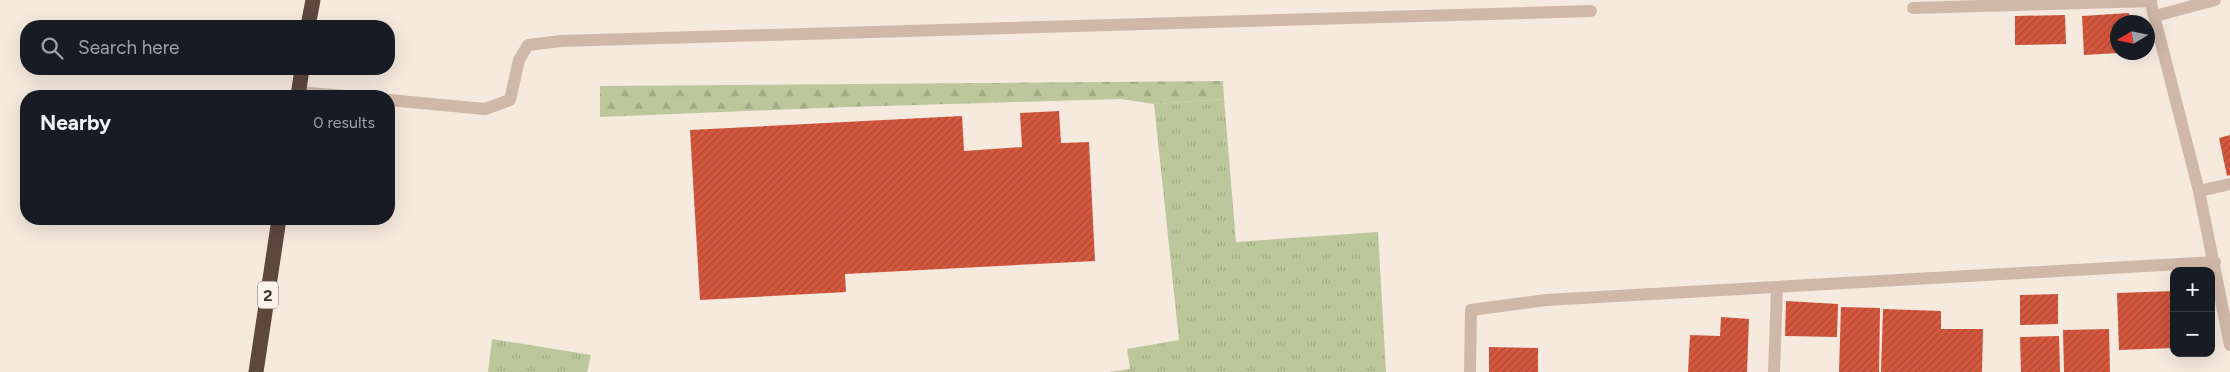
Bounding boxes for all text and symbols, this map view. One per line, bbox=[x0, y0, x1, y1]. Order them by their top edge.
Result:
north arrow bbox=[2110, 15, 2155, 60]
search box bbox=[20, 20, 395, 75]
icon: search bbox=[38, 34, 66, 62]
text: Search here bbox=[78, 36, 180, 59]
text: Nearby bbox=[40, 110, 111, 135]
text: 0 results bbox=[313, 113, 375, 132]
map controls bbox=[2170, 267, 2215, 357]
button: + bbox=[2170, 267, 2215, 312]
road number: 2 bbox=[258, 282, 278, 308]
button: − bbox=[2170, 312, 2215, 357]

